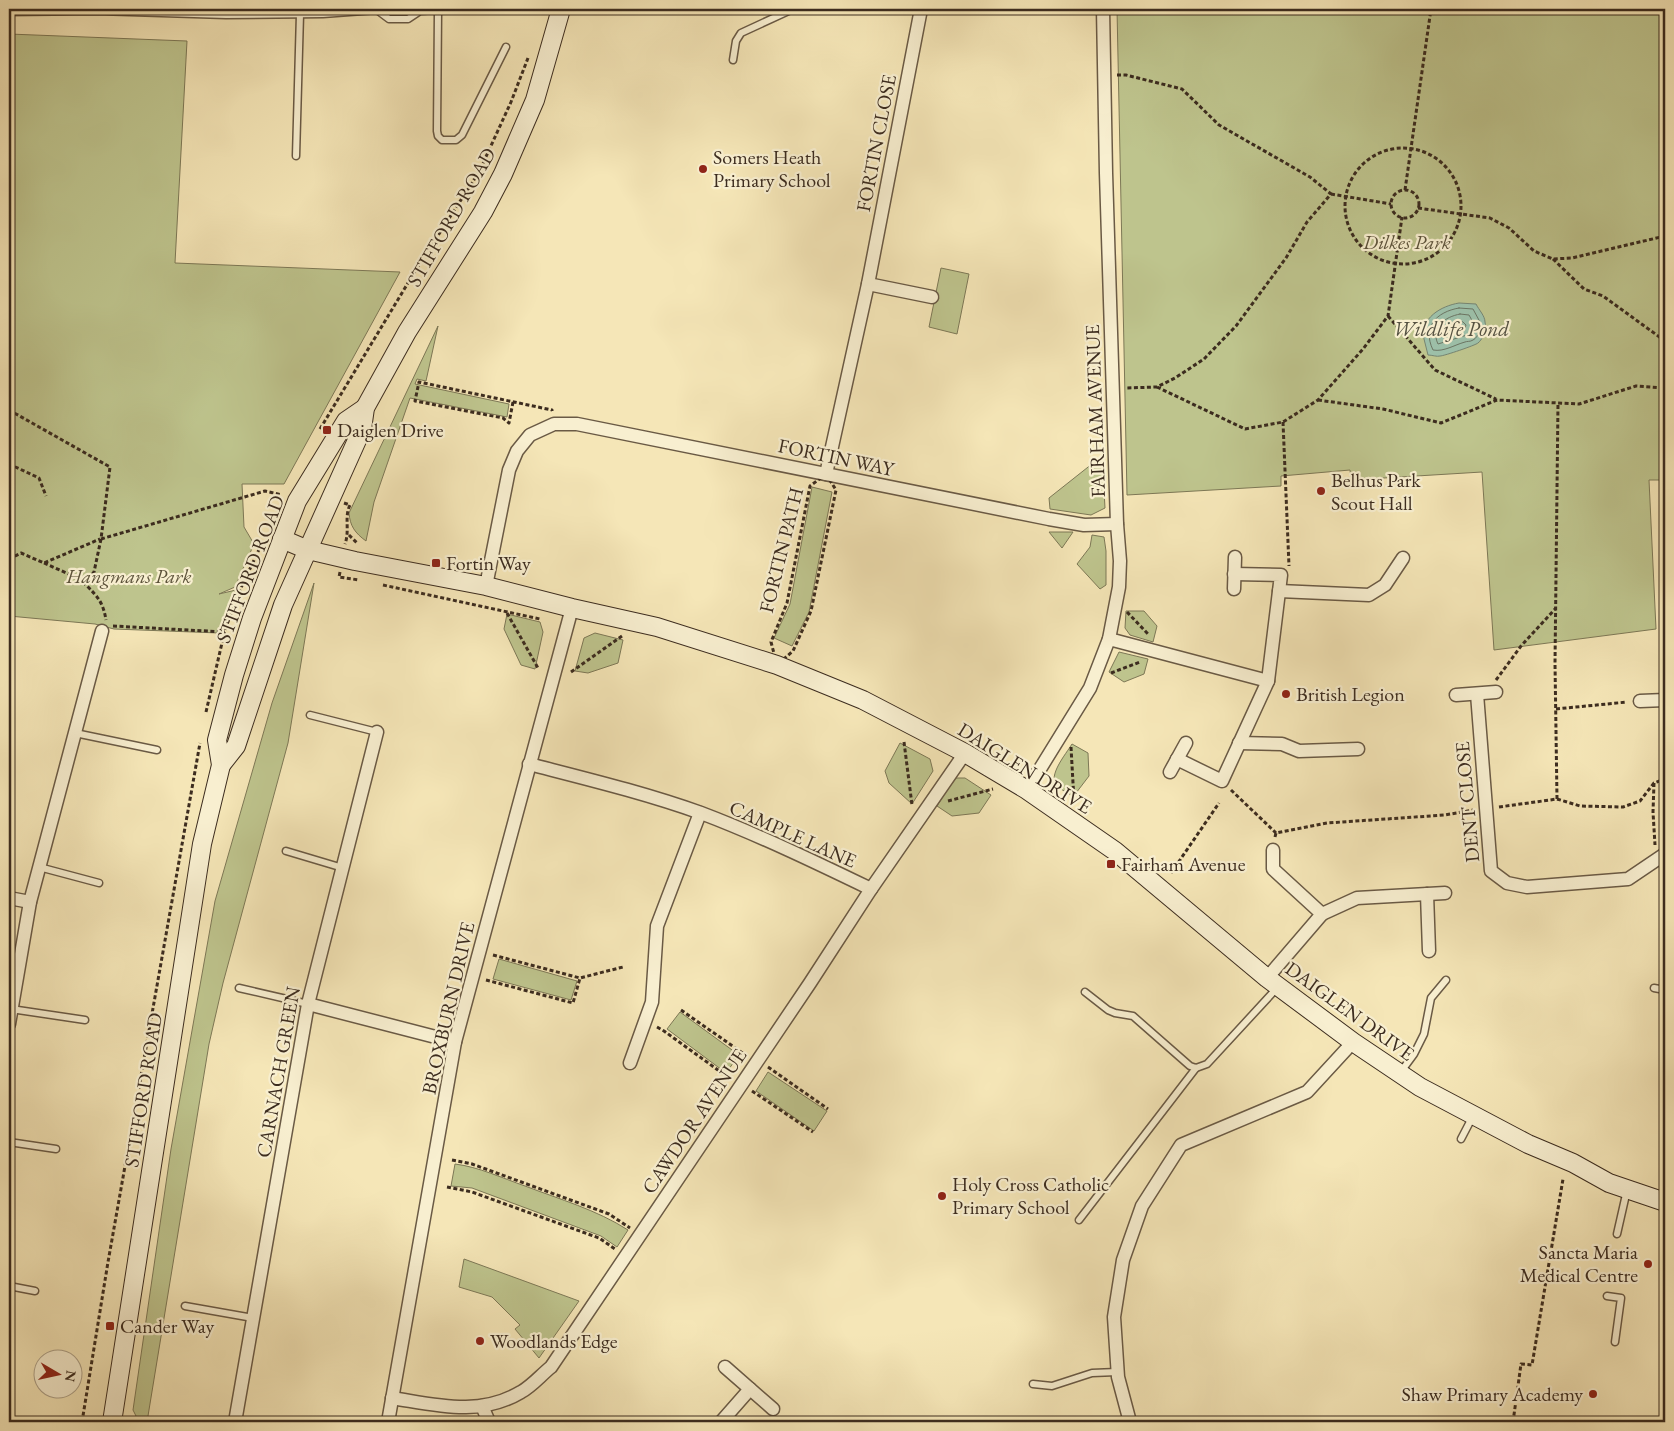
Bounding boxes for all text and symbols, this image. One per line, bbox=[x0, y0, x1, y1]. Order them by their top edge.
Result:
street label: FORTIN CLOSE bbox=[850, 72, 902, 214]
street label: STIFFORD ROAD bbox=[401, 143, 501, 291]
place label: Somers Heath Primary School bbox=[713, 144, 831, 193]
marker: Somers Heath Primary School bbox=[697, 163, 709, 175]
park label: Dilkes Park bbox=[1362, 229, 1451, 255]
water label: Wildlife Pond bbox=[1393, 315, 1509, 342]
street label: FAIRHAM AVENUE bbox=[1079, 324, 1111, 498]
place label: Daiglen Drive bbox=[337, 417, 444, 443]
marker: Daiglen Drive bbox=[321, 424, 333, 436]
street label: FORTIN WAY bbox=[776, 432, 898, 482]
place label: Belhus Park Scout Hall bbox=[1331, 467, 1421, 516]
street label: FORTIN PATH bbox=[753, 484, 809, 616]
marker: Belhus Park Scout Hall bbox=[1315, 485, 1327, 497]
street label: STIFFORD ROAD bbox=[210, 491, 290, 647]
place label: Fortin Way bbox=[446, 550, 531, 576]
marker: Fortin Way bbox=[430, 557, 442, 569]
park label: Hangmans Park bbox=[65, 563, 192, 589]
place label: British Legion bbox=[1296, 681, 1405, 707]
marker: British Legion bbox=[1280, 688, 1292, 700]
street label: DAIGLEN DRIVE bbox=[953, 716, 1097, 820]
street label: DENT CLOSE bbox=[1449, 740, 1485, 864]
street label: CAMPLE LANE bbox=[725, 794, 861, 874]
place label: Fairham Avenue bbox=[1121, 851, 1246, 877]
marker: Fairham Avenue bbox=[1105, 858, 1117, 870]
street label: BROXBURN DRIVE bbox=[416, 919, 480, 1097]
street label: DAIGLEN DRIVE bbox=[1280, 955, 1420, 1067]
street label: CARNACH GREEN bbox=[250, 984, 306, 1159]
street label: STIFFORD ROAD bbox=[118, 1011, 168, 1169]
street label: CAWDOR AVENUE bbox=[636, 1043, 752, 1199]
place label: Holy Cross Catholic Primary School bbox=[952, 1171, 1109, 1220]
marker: Holy Cross Catholic Primary School bbox=[936, 1190, 948, 1202]
place label: Sancta Maria Medical Centre bbox=[1520, 1239, 1638, 1288]
marker: Sancta Maria Medical Centre bbox=[1642, 1258, 1654, 1270]
place label: Cander Way bbox=[120, 1313, 214, 1339]
marker: Cander Way bbox=[104, 1320, 116, 1332]
place label: Woodlands Edge bbox=[490, 1328, 618, 1354]
marker: Woodlands Edge bbox=[474, 1335, 486, 1347]
north arrow bbox=[32, 1348, 82, 1398]
text: N bbox=[61, 1369, 81, 1384]
place label: Shaw Primary Academy bbox=[1401, 1381, 1583, 1407]
marker: Shaw Primary Academy bbox=[1587, 1388, 1599, 1400]

